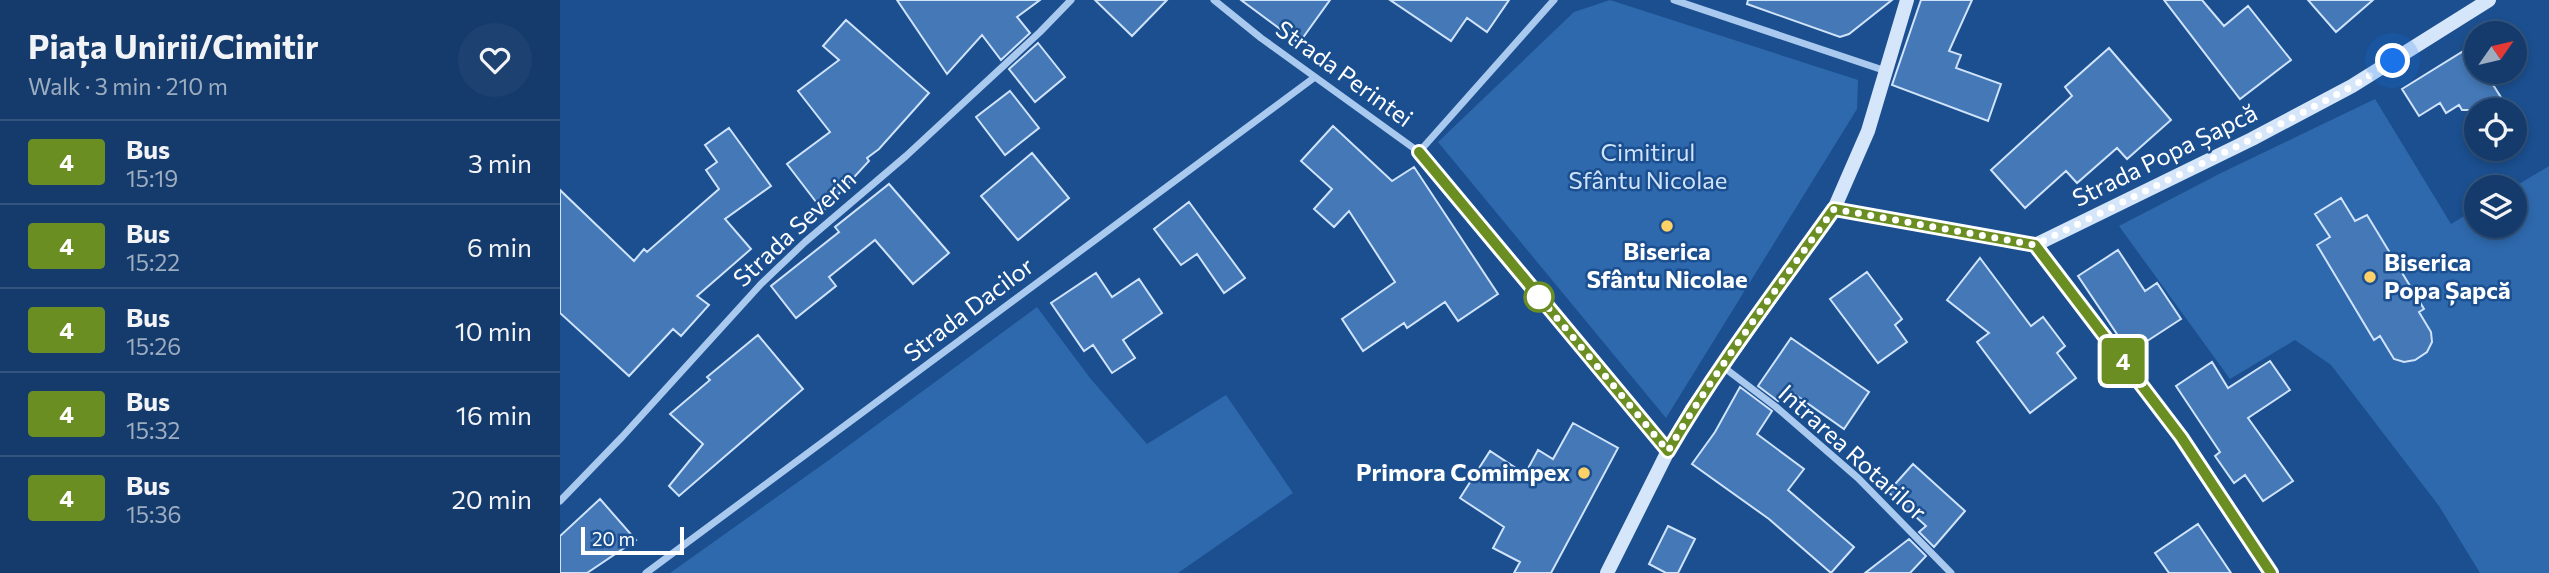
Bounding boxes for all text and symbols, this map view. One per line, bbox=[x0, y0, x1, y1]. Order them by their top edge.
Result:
street label: Strada Perintei bbox=[1271, 13, 1419, 132]
north arrow bbox=[2464, 21, 2527, 84]
map controls bbox=[2464, 21, 2527, 238]
button: heart bbox=[458, 23, 532, 97]
text: Piața Unirii/Cimitir bbox=[28, 25, 319, 66]
your location bbox=[2375, 43, 2410, 78]
text: Walk · 3 min · 210 m bbox=[28, 72, 228, 100]
street label: Strada Popa Șapcă bbox=[2067, 97, 2262, 214]
button: locate bbox=[2464, 98, 2527, 161]
text: Bus bbox=[126, 133, 170, 164]
park label: Cimitirul Sfântu Nicolae bbox=[1569, 137, 1727, 194]
text: 4 bbox=[59, 147, 74, 176]
text: 3 min bbox=[468, 147, 532, 178]
text: 15:19 bbox=[126, 164, 178, 192]
street label: Strada Severin bbox=[727, 164, 861, 292]
button: layers bbox=[2464, 175, 2527, 238]
text: Bus bbox=[126, 217, 170, 248]
marker: Biserica Sfântu Nicolae bbox=[1659, 218, 1675, 234]
text: 4 bbox=[59, 231, 74, 260]
text: 6 min bbox=[467, 231, 532, 262]
place label: Biserica Sfântu Nicolae bbox=[1586, 236, 1748, 293]
place label: Biserica Popa Șapcă bbox=[2384, 247, 2510, 306]
text: 15:22 bbox=[126, 248, 180, 276]
street label: Strada Dacilor bbox=[898, 250, 1039, 367]
marker: Biserica Popa Șapcă bbox=[2362, 269, 2378, 285]
unlabelled marker bbox=[1524, 282, 1554, 312]
text: Bus bbox=[126, 301, 170, 332]
text: 4 bbox=[59, 315, 74, 344]
text: 10 min bbox=[455, 315, 532, 346]
text: 15:26 bbox=[126, 332, 181, 360]
line badge: 4 bbox=[2100, 338, 2146, 384]
text: 4 bbox=[2116, 346, 2130, 375]
street label: Intrarea Rotarilor bbox=[1773, 378, 1933, 526]
text: Bus bbox=[126, 385, 170, 416]
text: 4 bbox=[59, 399, 74, 428]
text: 16 min bbox=[456, 399, 532, 430]
text: 15:32 bbox=[126, 416, 180, 444]
place label: Primora Comimpex bbox=[1356, 457, 1570, 486]
marker: Primora Comimpex bbox=[1576, 465, 1592, 481]
text: Bus bbox=[126, 469, 170, 500]
text: 4 bbox=[59, 483, 74, 512]
text: 20 min bbox=[451, 483, 532, 514]
text: 15:36 bbox=[126, 500, 182, 528]
scale bar bbox=[581, 524, 684, 556]
text: 20 m bbox=[592, 527, 635, 550]

